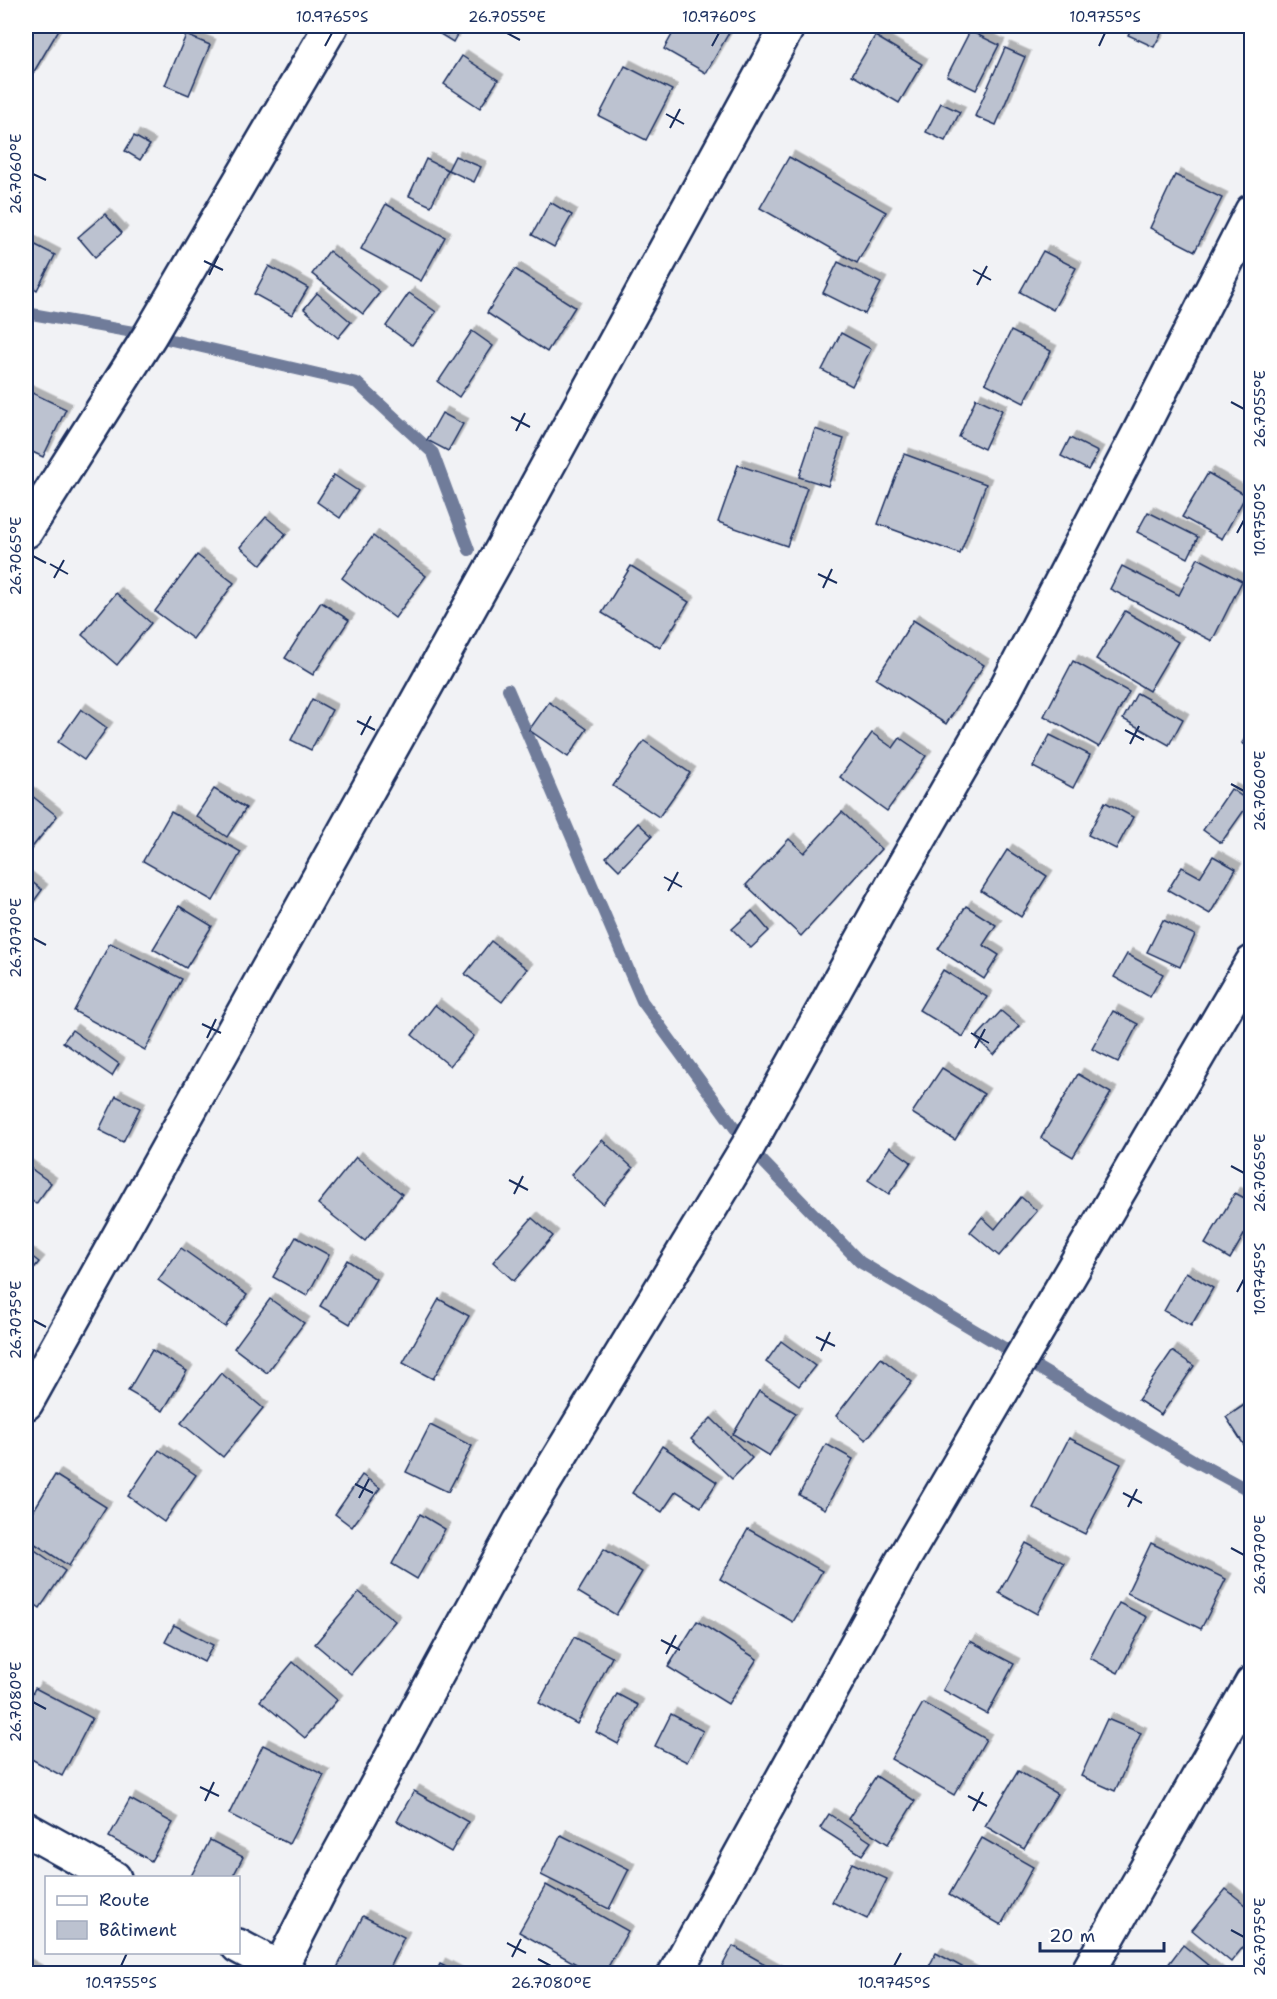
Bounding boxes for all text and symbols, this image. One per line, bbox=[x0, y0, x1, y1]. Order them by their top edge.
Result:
text: 10.9765°S bbox=[296, 7, 368, 27]
text: 26.7055°E bbox=[468, 7, 546, 27]
text: 10.9760°S bbox=[682, 7, 756, 27]
text: 10.9755°S bbox=[1069, 7, 1141, 27]
text: 26.7060°E bbox=[6, 134, 26, 214]
text: 26.7055°E bbox=[1250, 370, 1270, 448]
text: 10.9750°S bbox=[1250, 483, 1270, 557]
text: 26.7065°E bbox=[6, 516, 26, 596]
text: 26.7060°E bbox=[1250, 751, 1270, 831]
text: 26.7070°E bbox=[6, 898, 26, 978]
text: 26.7065°E bbox=[1250, 1133, 1270, 1213]
text: 10.9745°S bbox=[1250, 1243, 1270, 1315]
text: 26.7075°E bbox=[6, 1281, 26, 1359]
text: 26.7070°E bbox=[1250, 1515, 1270, 1595]
text: 26.7080°E bbox=[6, 1662, 26, 1742]
legend bbox=[45, 1876, 240, 1954]
text: Route bbox=[99, 1888, 150, 1912]
text: 26.7075°E bbox=[1250, 1898, 1270, 1976]
scale bar bbox=[1040, 1915, 1164, 1953]
text: Bâtiment bbox=[99, 1918, 177, 1942]
text: 20 m bbox=[1049, 1924, 1095, 1948]
text: 10.9755°S bbox=[85, 1973, 157, 1993]
text: 26.7080°E bbox=[511, 1973, 591, 1993]
text: 10.9745°S bbox=[858, 1973, 930, 1993]

